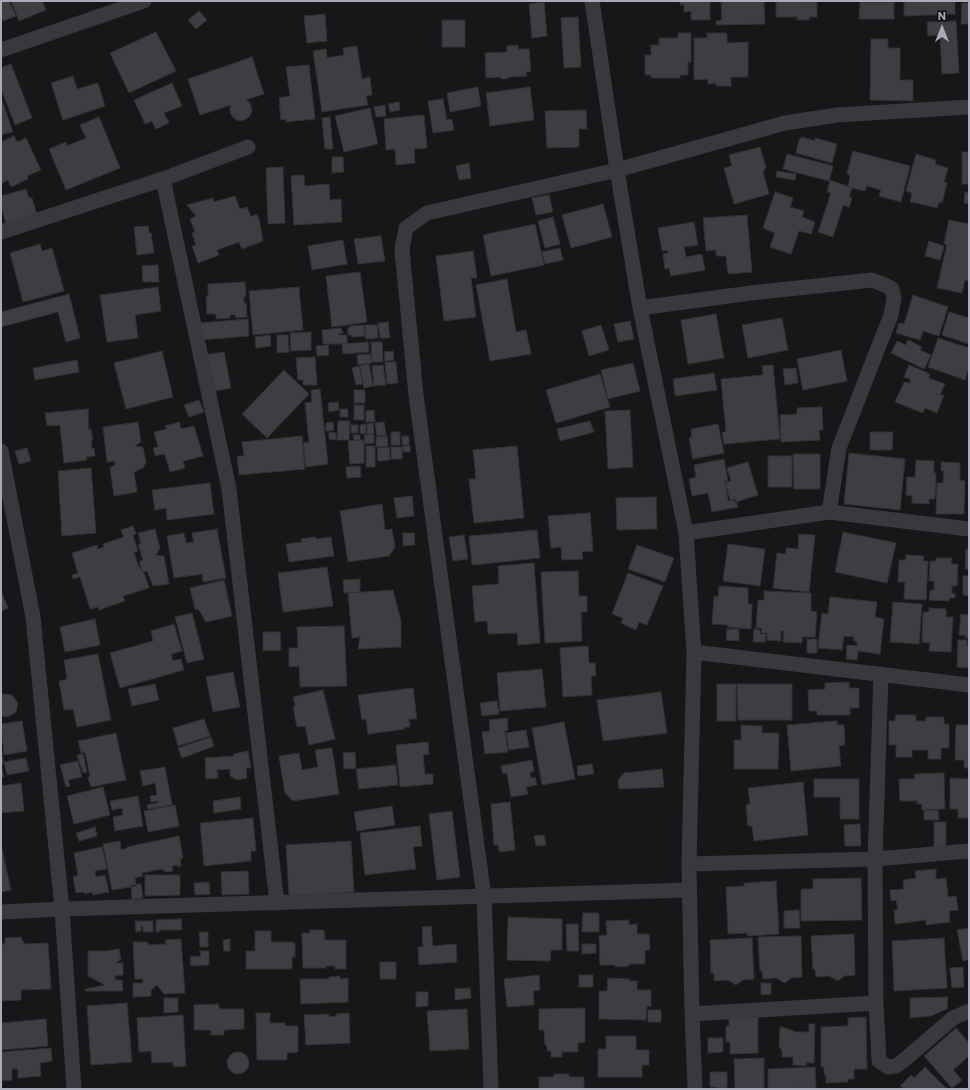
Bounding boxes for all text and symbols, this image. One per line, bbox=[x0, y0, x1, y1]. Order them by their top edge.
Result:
north arrow bbox=[922, 8, 962, 48]
text: N bbox=[938, 9, 946, 22]

